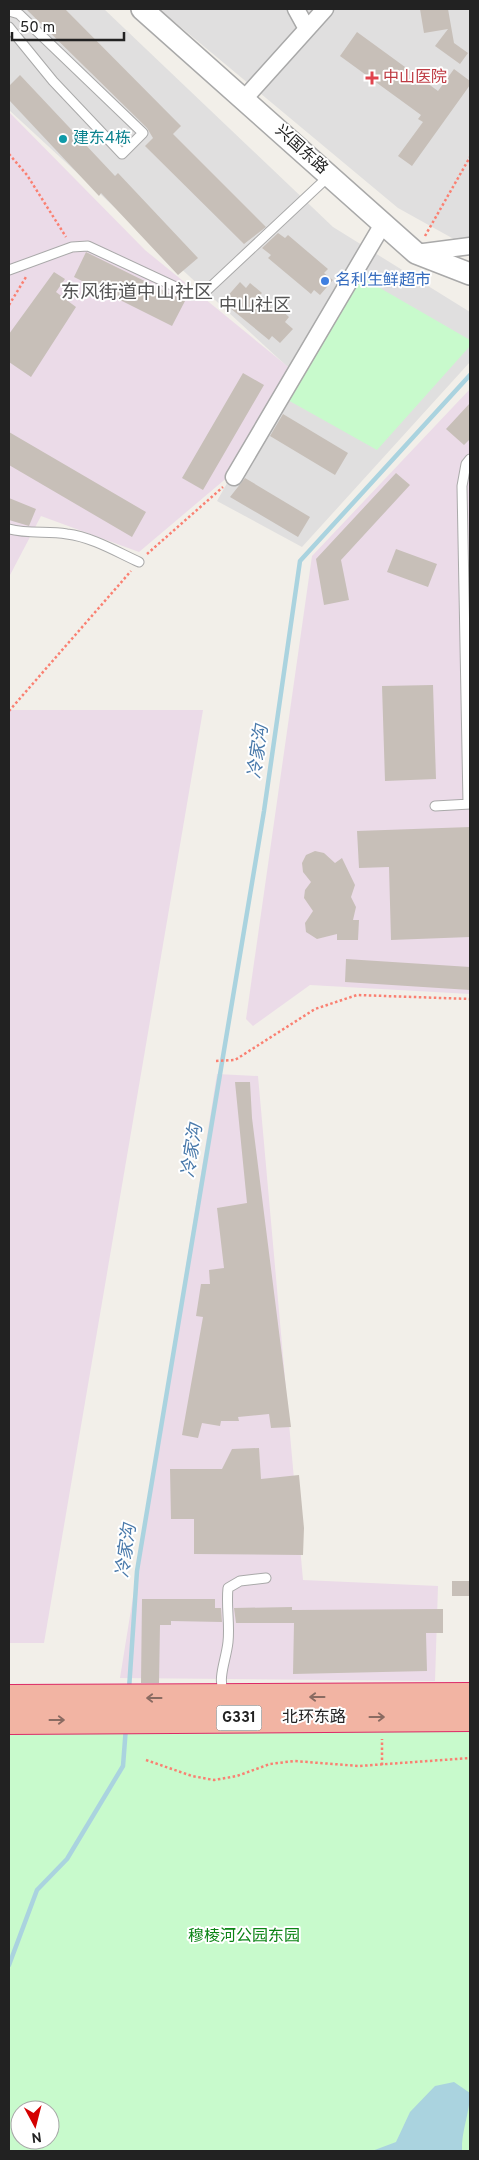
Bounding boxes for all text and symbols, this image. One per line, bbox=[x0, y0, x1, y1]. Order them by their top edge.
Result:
scale bar bbox=[12, 10, 125, 42]
text: 50 m bbox=[20, 19, 55, 38]
place label: 中山医院 bbox=[383, 68, 447, 88]
marker: 中山医院 bbox=[365, 71, 379, 85]
street label: 兴国东路 bbox=[271, 121, 331, 179]
place label: 建东4栋 bbox=[73, 129, 131, 149]
marker: 建东4栋 bbox=[57, 133, 69, 145]
place label: 名利生鲜超市 bbox=[335, 271, 431, 291]
marker: 名利生鲜超市 bbox=[319, 275, 331, 287]
district label: 东风街道中山社区 bbox=[61, 281, 213, 305]
district label: 中山社区 bbox=[219, 295, 291, 318]
water label: 冷家沟 bbox=[244, 722, 274, 780]
water label: 冷家沟 bbox=[177, 1121, 209, 1179]
water label: 冷家沟 bbox=[112, 1521, 142, 1579]
one-way arrow bbox=[146, 1693, 162, 1703]
one-way arrow bbox=[309, 1693, 325, 1702]
road number: G331 bbox=[216, 1706, 262, 1730]
street label: 北环东路 bbox=[282, 1708, 346, 1728]
one-way arrow bbox=[369, 1713, 385, 1722]
one-way arrow bbox=[49, 1715, 65, 1725]
park label: 穆棱河公园东园 bbox=[188, 1927, 300, 1947]
north arrow bbox=[10, 2100, 60, 2150]
text: N bbox=[30, 2127, 42, 2145]

